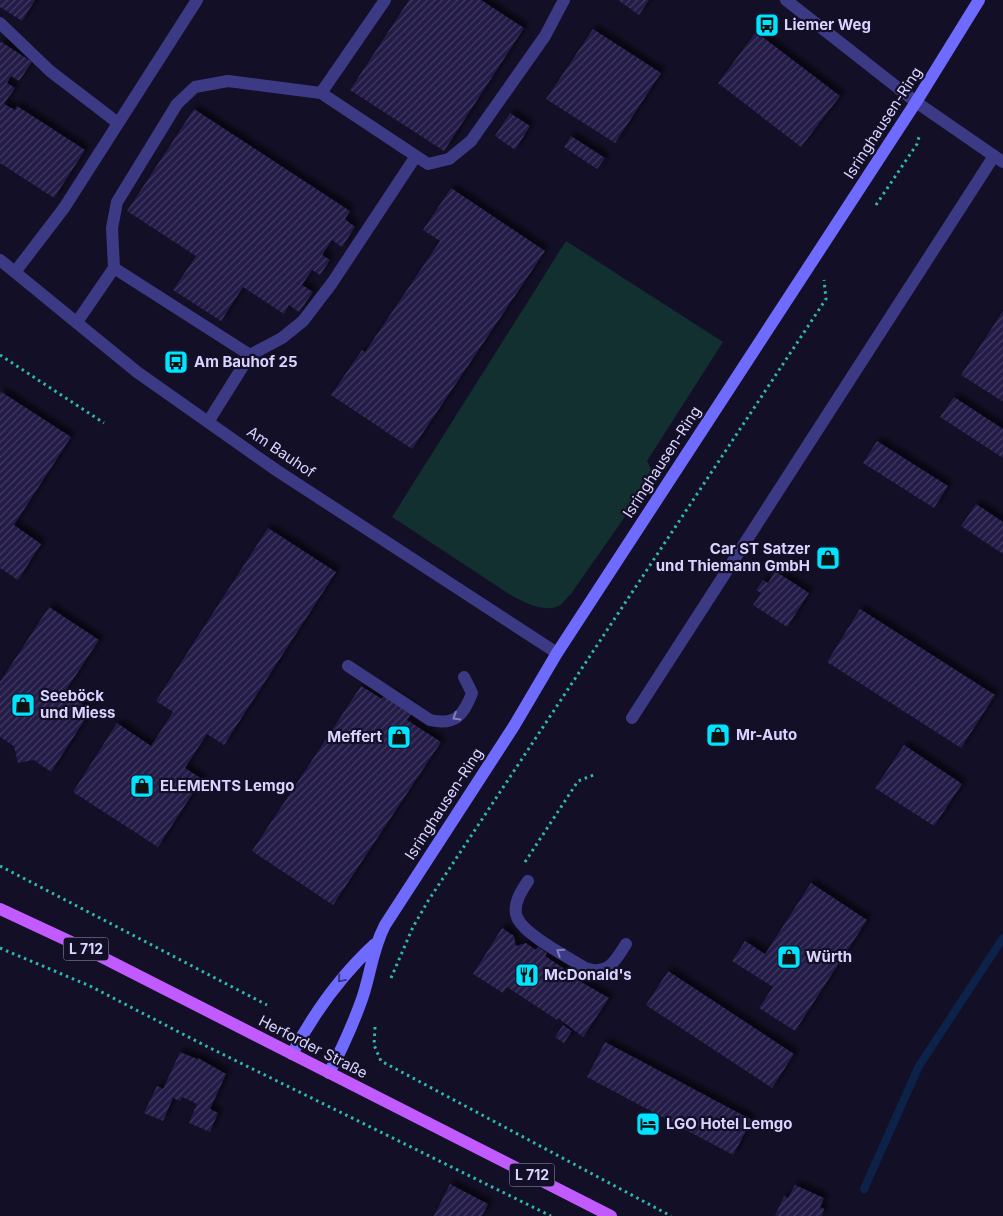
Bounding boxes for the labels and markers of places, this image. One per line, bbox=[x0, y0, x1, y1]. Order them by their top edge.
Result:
bus stop icon: Liemer Weg bbox=[754, 12, 780, 38]
place label: Liemer Weg bbox=[784, 15, 871, 34]
bus stop icon: Am Bauhof 25 bbox=[163, 349, 189, 375]
place label: Am Bauhof 25 bbox=[194, 352, 298, 371]
place label: Car ST Satzer und Thiemann GmbH bbox=[656, 539, 810, 575]
shop icon: Car ST Satzer und Thiemann GmbH bbox=[815, 545, 841, 571]
place label: Seeböck und Miess bbox=[40, 686, 115, 722]
shop icon: Seeböck und Miess bbox=[10, 692, 36, 718]
shop icon: Mr-Auto bbox=[705, 722, 731, 748]
shop icon: Meffert bbox=[386, 724, 412, 750]
place label: Mr-Auto bbox=[736, 725, 797, 744]
place label: Meffert bbox=[327, 727, 383, 746]
shop icon: ELEMENTS Lemgo bbox=[129, 773, 155, 799]
place label: ELEMENTS Lemgo bbox=[160, 776, 294, 795]
shop icon: Würth bbox=[776, 944, 802, 970]
place label: Würth bbox=[806, 947, 852, 966]
restaurant icon: McDonald's bbox=[514, 962, 540, 988]
place label: McDonald's bbox=[544, 965, 632, 984]
hotel icon: LGO Hotel Lemgo bbox=[635, 1111, 661, 1137]
place label: LGO Hotel Lemgo bbox=[666, 1114, 793, 1133]

